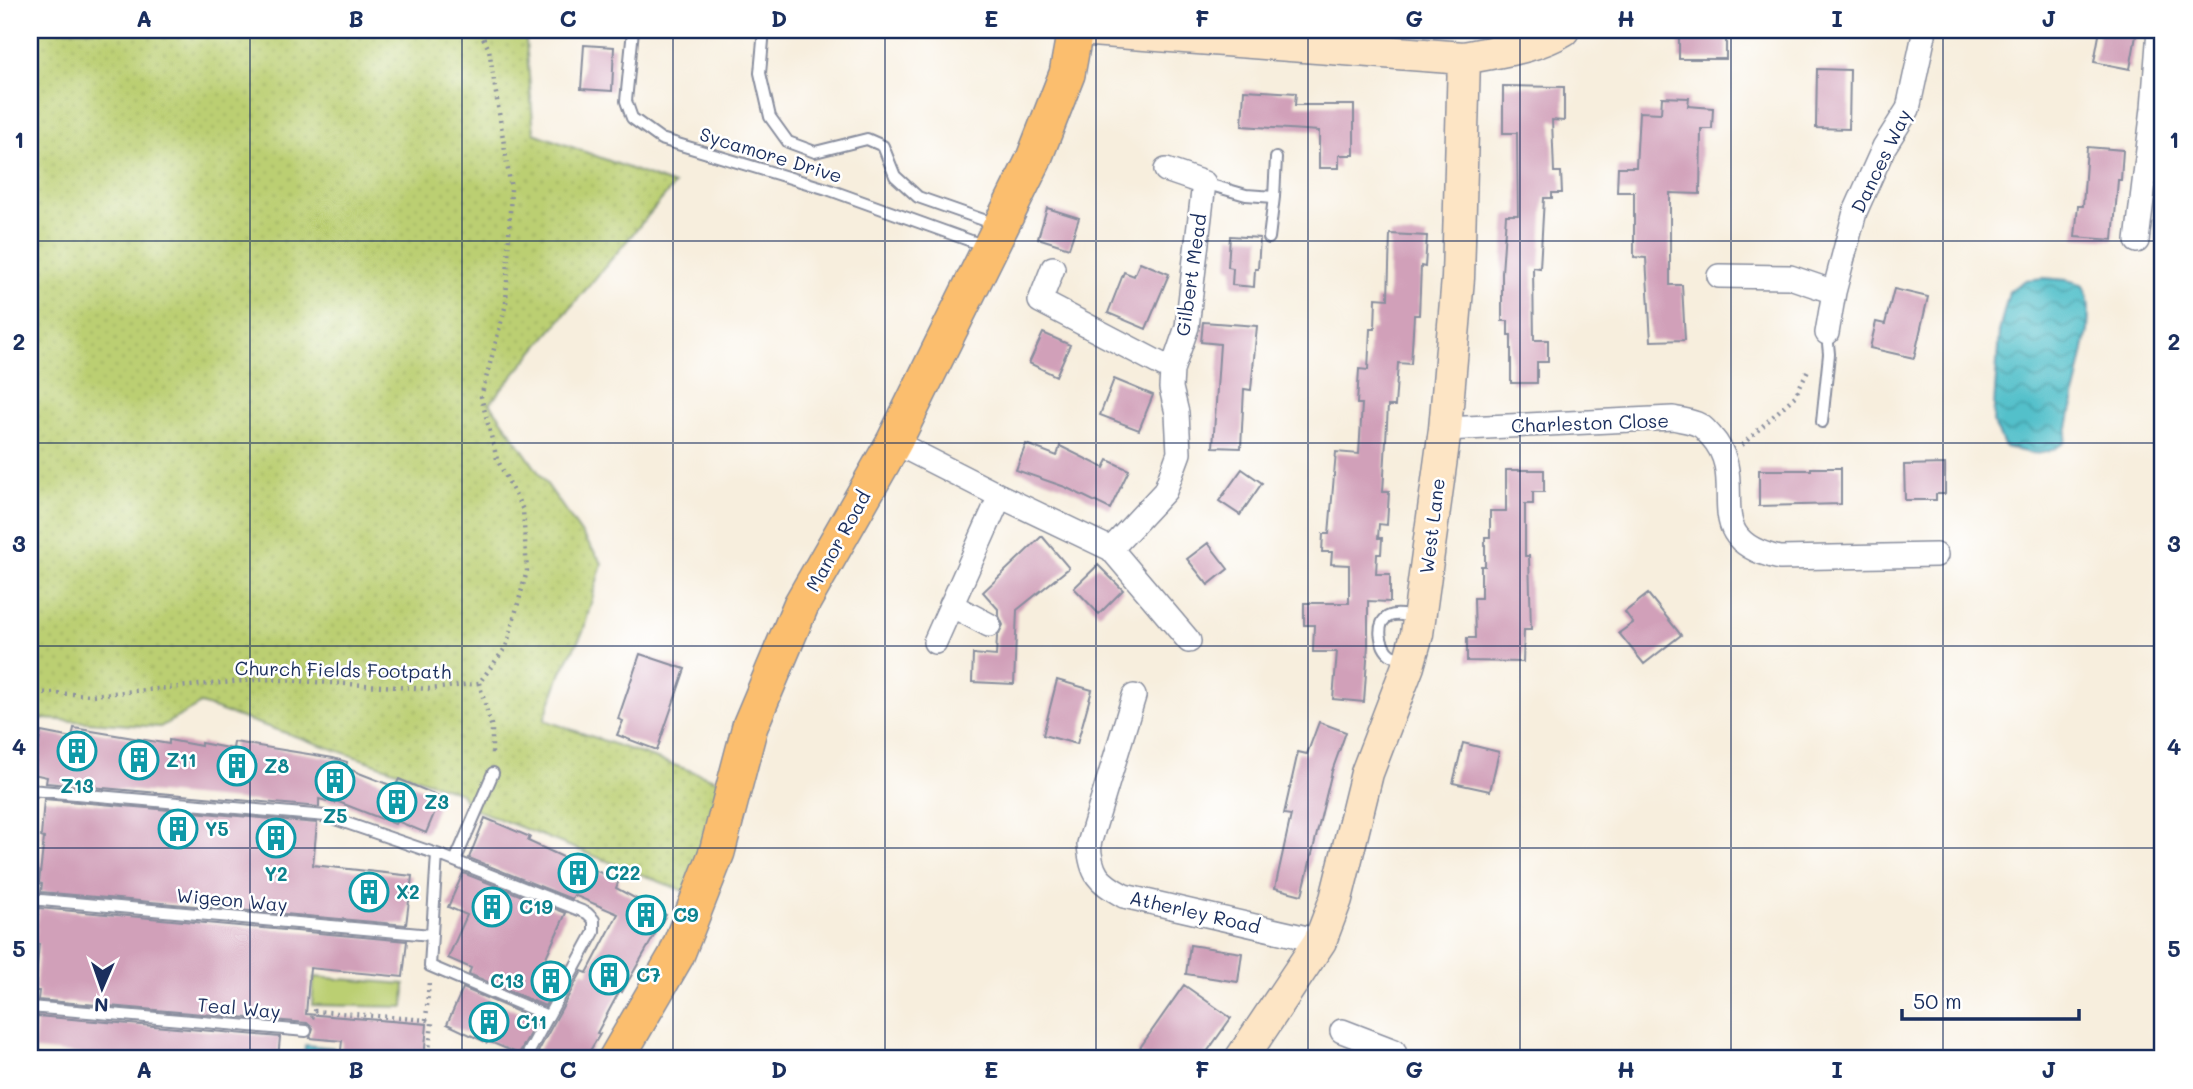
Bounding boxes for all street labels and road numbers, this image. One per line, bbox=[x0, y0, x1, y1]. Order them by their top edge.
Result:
street label: Dances Way bbox=[1845, 105, 1916, 217]
street label: Sycamore Drive bbox=[697, 121, 845, 188]
street label: Gilbert Mead bbox=[1170, 212, 1211, 338]
street label: Charleston Close bbox=[1510, 407, 1670, 438]
street label: West Lane bbox=[1413, 477, 1450, 575]
street label: Manor Road bbox=[800, 486, 876, 596]
street label: Church Fields Footpath bbox=[234, 655, 452, 684]
street label: Wigeon Way bbox=[175, 882, 289, 917]
street label: Atherley Road bbox=[1127, 884, 1263, 939]
street label: Teal Way bbox=[196, 991, 282, 1024]

